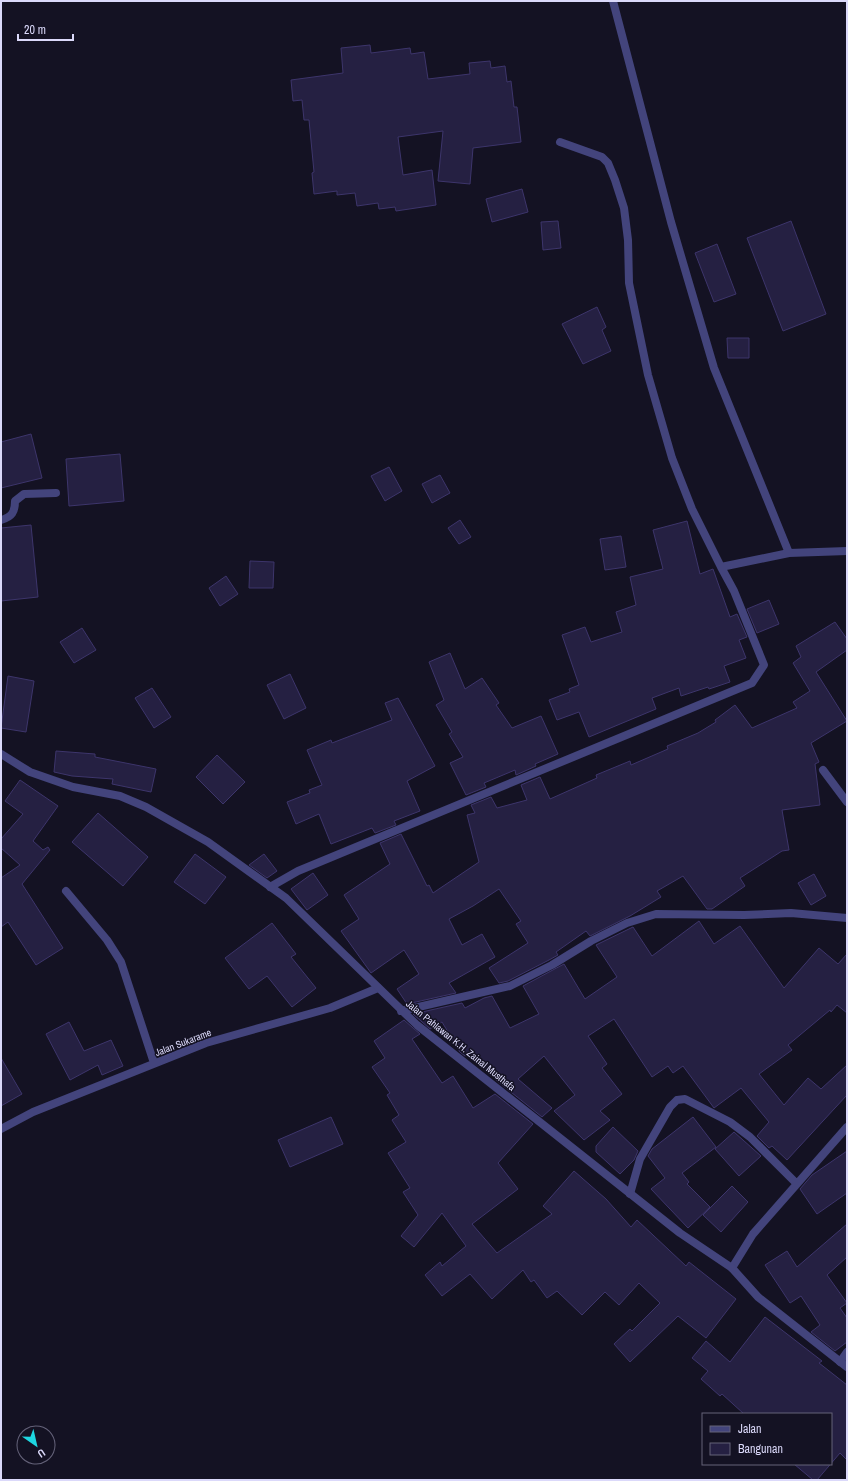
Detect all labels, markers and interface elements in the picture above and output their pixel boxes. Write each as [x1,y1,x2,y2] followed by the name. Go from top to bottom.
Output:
[18,16,73,42] scale bar
[24,22,46,38] text: 20 m
[403,997,518,1094] street label: Jalan Pahlawan K.H. Zainal Musthafa
[153,1026,214,1059] street label: Jalan Sukarame
[702,1413,832,1465] legend
[738,1421,762,1437] text: Jalan
[16,1425,56,1465] north arrow
[738,1441,783,1457] text: Bangunan
[35,1446,48,1461] text: U

